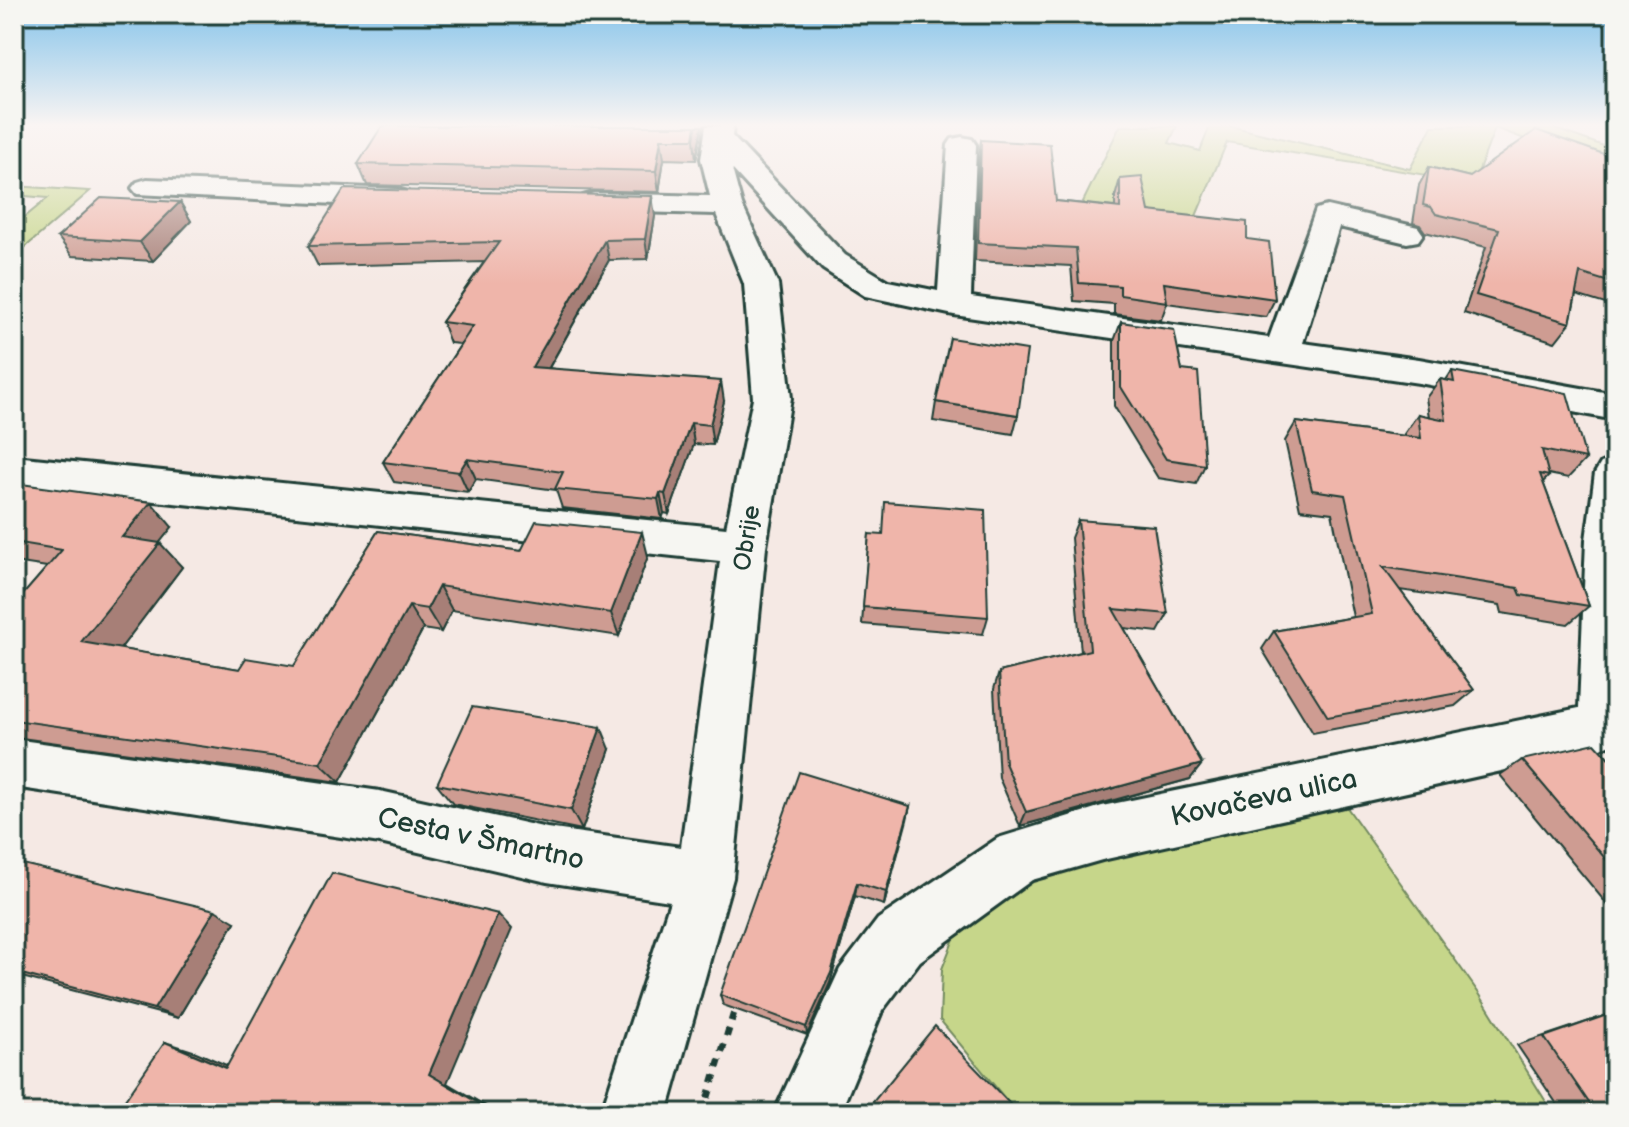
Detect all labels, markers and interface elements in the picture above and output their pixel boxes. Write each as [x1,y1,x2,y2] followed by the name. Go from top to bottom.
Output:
[728,503,766,573] street label: Obrije
[1168,762,1360,834] street label: Kovačeva ulica
[375,801,587,877] street label: Cesta v Šmartno

